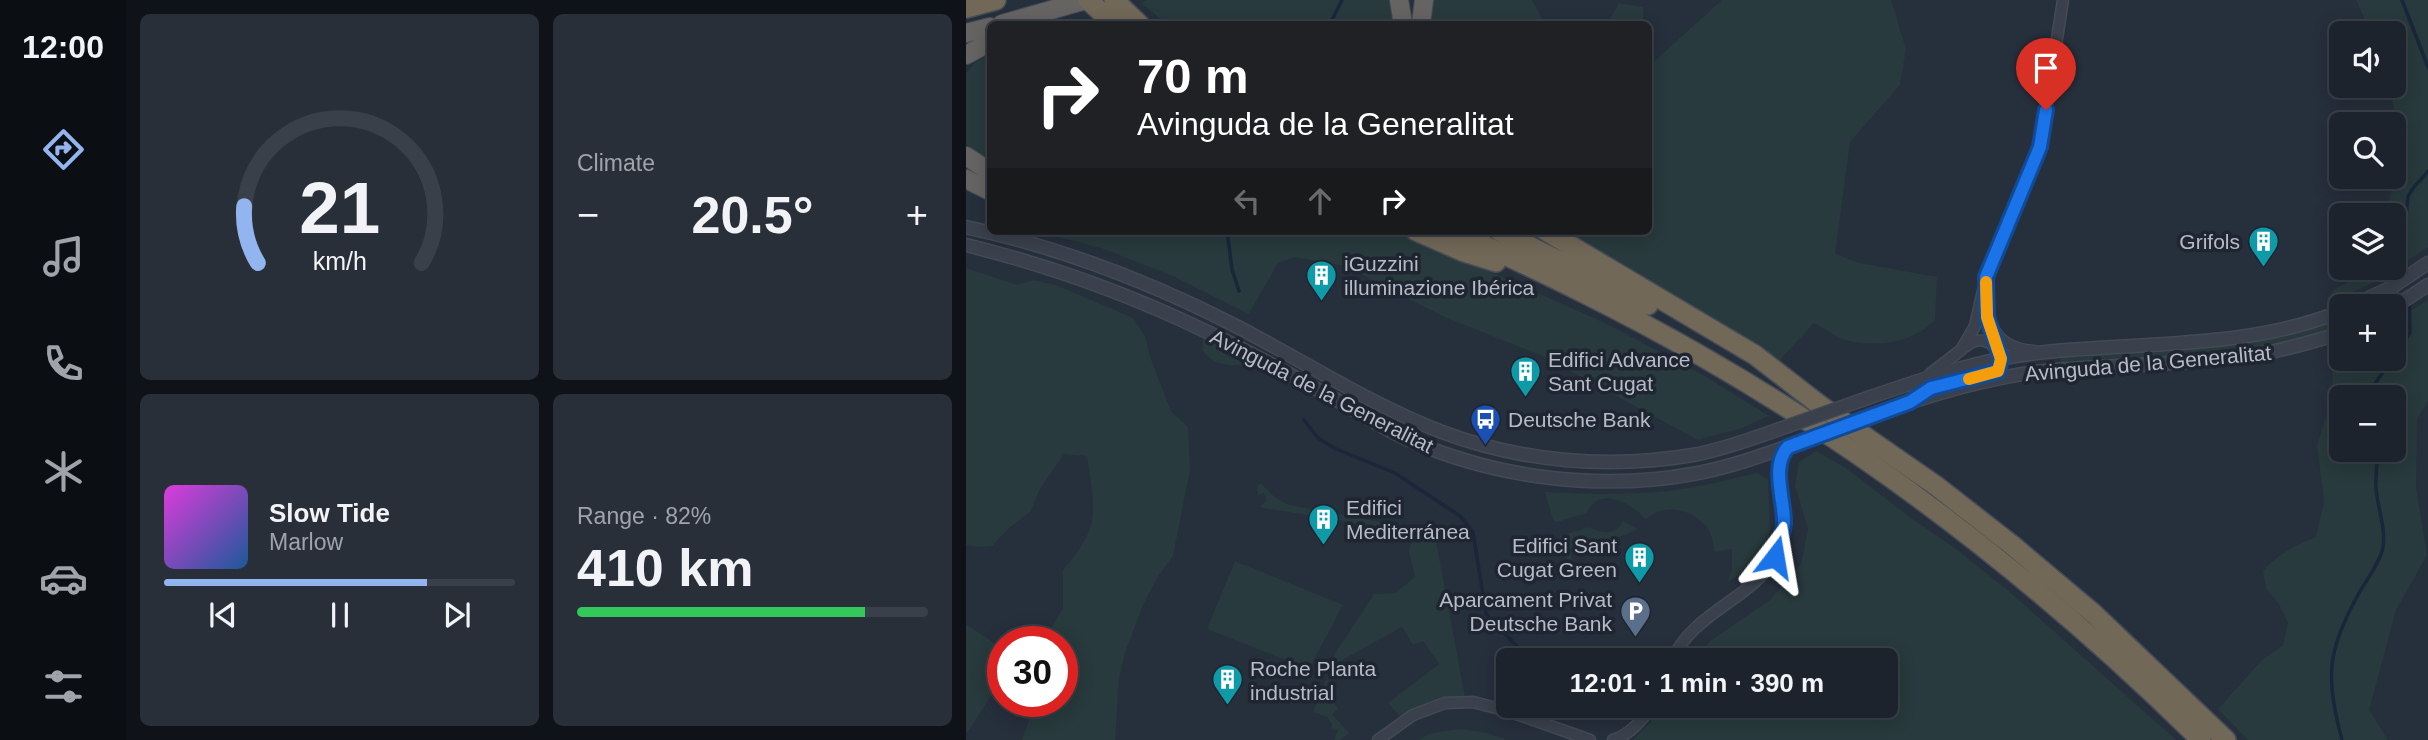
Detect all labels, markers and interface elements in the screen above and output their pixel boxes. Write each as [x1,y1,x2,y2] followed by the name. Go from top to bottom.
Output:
[2329,21,2406,462] map controls
[2329,21,2406,98] button: sound
[22,29,104,65] text: 12:00
[2016,38,2076,110] pin
[1022,49,1113,140] icon: right
[1137,49,1249,103] text: 70 m
[2027,49,2065,87] icon: arrive
[1137,106,1514,142] text: Avinguda de la Generalitat
[2329,112,2406,189] button: search
[39,125,88,174] icon: directions
[577,150,655,176] text: Climate
[299,167,380,248] text: 21
[1228,182,1266,220] icon: left
[1301,182,1339,220] icon: ahead
[1374,182,1412,220] icon: right
[691,186,814,244] text: 20.5°
[577,194,599,236] text: −
[906,194,928,236] text: +
[2329,203,2406,280] button: layers
[2246,224,2280,268] building icon: Grifols
[2179,230,2240,253] place label: Grifols
[39,232,88,281] icon: music
[312,247,367,275] text: km/h
[1344,252,1535,299] place label: iGuzzini illuminazione Ibérica
[1304,258,1338,302] building icon: iGuzzini illuminazione Ibérica
[2329,294,2406,371] button: +
[1207,325,1437,457] street label: Avinguda de la Generalitat
[39,339,88,388] icon: phone
[2024,341,2272,385] street label: Avinguda de la Generalitat
[1548,348,1690,395] place label: Edifici Advance Sant Cugat
[1508,354,1542,398] building icon: Edifici Advance Sant Cugat
[2329,385,2406,462] button: −
[1468,402,1502,446] bus stop icon: Deutsche Bank
[1508,408,1651,431] place label: Deutsche Bank
[39,447,88,496] icon: climate
[1346,496,1470,543] place label: Edifici Mediterránea
[269,498,390,528] text: Slow Tide
[1306,502,1340,546] building icon: Edifici Mediterránea
[577,503,711,529] text: Range · 82%
[1738,520,1812,594] position arrow
[269,529,343,555] text: Marlow
[1497,534,1617,581] place label: Edifici Sant Cugat Green
[577,539,753,597] text: 410 km
[1623,540,1657,584] building icon: Edifici Sant Cugat Green
[39,554,88,603] icon: car
[1439,588,1612,635] place label: Aparcament Privat Deutsche Bank
[1618,594,1652,638] parking icon: Aparcament Privat Deutsche Bank
[204,596,242,634] icon: previous
[321,596,359,634] icon: pause
[438,596,476,634] icon: next
[987,626,1078,717] speed limit sign: 30
[1250,657,1376,704] place label: Roche Planta industrial
[39,662,88,711] icon: filters
[1210,663,1244,707] building icon: Roche Planta industrial
[1570,668,1824,698] text: 12:01 · 1 min · 390 m

